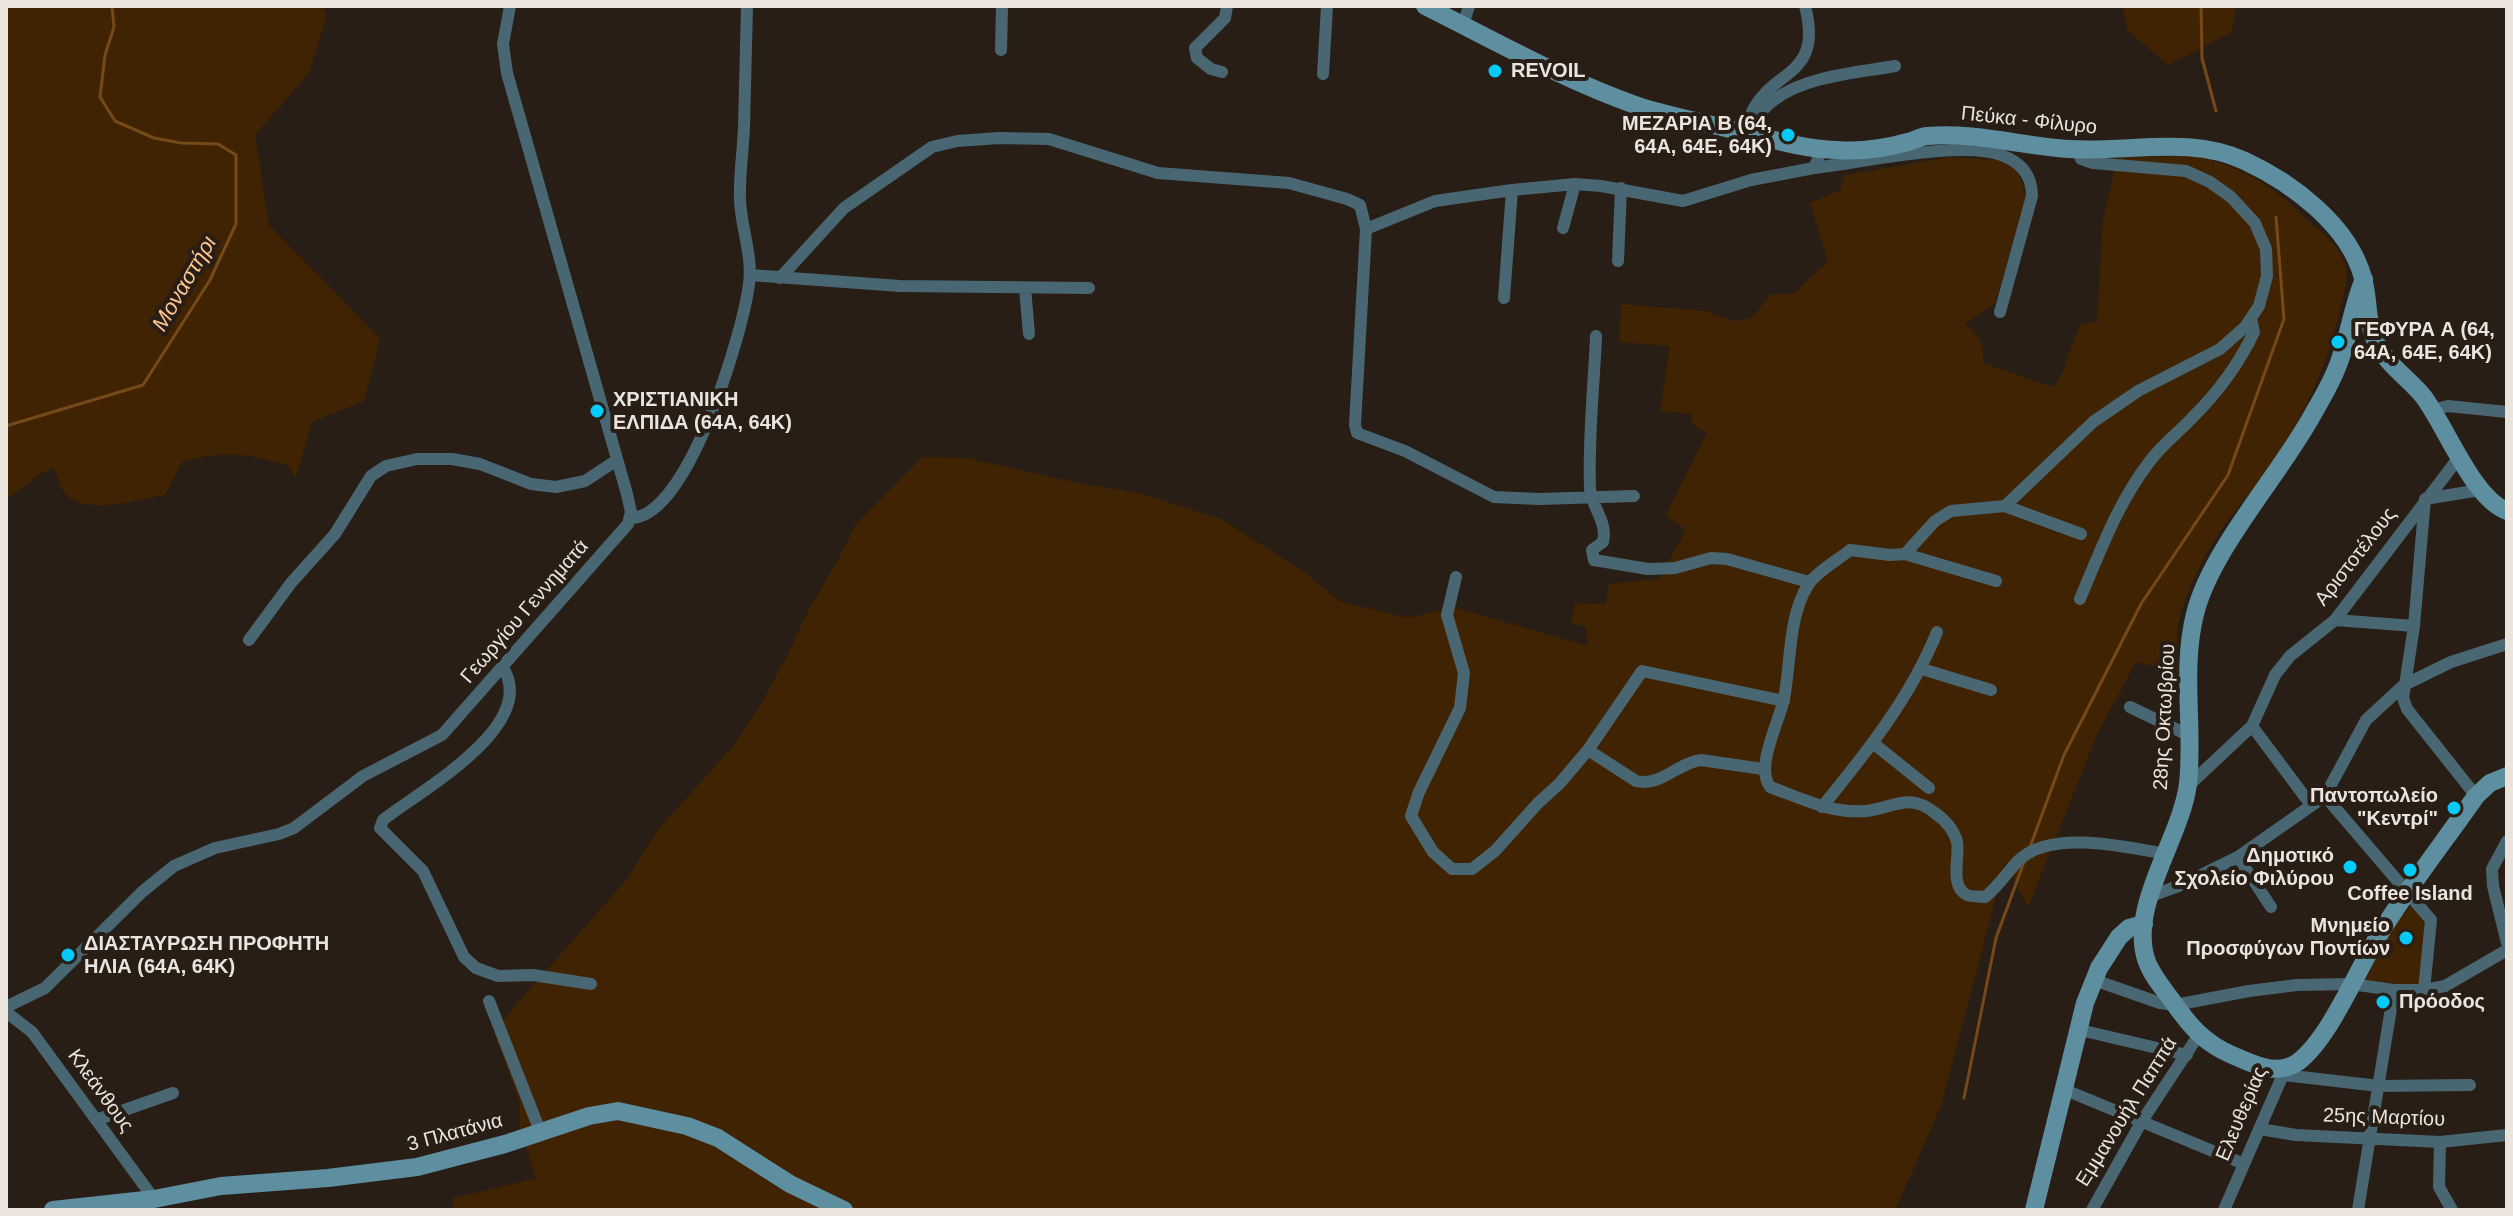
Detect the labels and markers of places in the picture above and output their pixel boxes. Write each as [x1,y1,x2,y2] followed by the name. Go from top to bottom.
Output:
[1511,59,1585,83] place label: REVOIL
[1486,62,1504,80] marker: REVOIL
[1622,112,1772,159] place label: ΜΕΖΑΡΙΑ B (64, 64Α, 64Ε, 64Κ)
[1779,126,1797,144] marker: ΜΕΖΑΡΙΑ B (64, 64Α, 64Ε, 64Κ)
[2354,318,2495,365] place label: ΓΕΦΥΡΑ A (64, 64Α, 64Ε, 64Κ)
[2329,333,2347,351] marker: ΓΕΦΥΡΑ A (64, 64Α, 64Ε, 64Κ)
[613,388,792,435] place label: ΧΡΙΣΤΙΑΝΙΚΗ ΕΛΠΙΔΑ (64Α, 64Κ)
[588,402,606,420] marker: ΧΡΙΣΤΙΑΝΙΚΗ ΕΛΠΙΔΑ (64Α, 64Κ)
[2310,784,2438,831] place label: Παντοπωλείο "Κεντρί"
[2445,799,2463,817] marker: Παντοπωλείο "Κεντρί"
[2174,844,2334,891] place label: Δημοτικό Σχολείο Φιλύρου
[2341,858,2359,876] marker: Δημοτικό Σχολείο Φιλύρου
[2401,861,2419,879] marker: Coffee Island
[2347,882,2473,906] place label: Coffee Island
[2186,914,2390,961] place label: Μνημείο Προσφύγων Ποντίων
[2397,929,2415,947] marker: Μνημείο Προσφύγων Ποντίων
[84,932,329,979] place label: ΔΙΑΣΤΑΥΡΩΣΗ ΠΡΟΦΗΤΗ ΗΛΙΑ (64Α, 64Κ)
[59,946,77,964] marker: ΔΙΑΣΤΑΥΡΩΣΗ ΠΡΟΦΗΤΗ ΗΛΙΑ (64Α, 64Κ)
[2399,990,2485,1014] place label: Πρόοδος
[2374,993,2392,1011] marker: Πρόοδος

